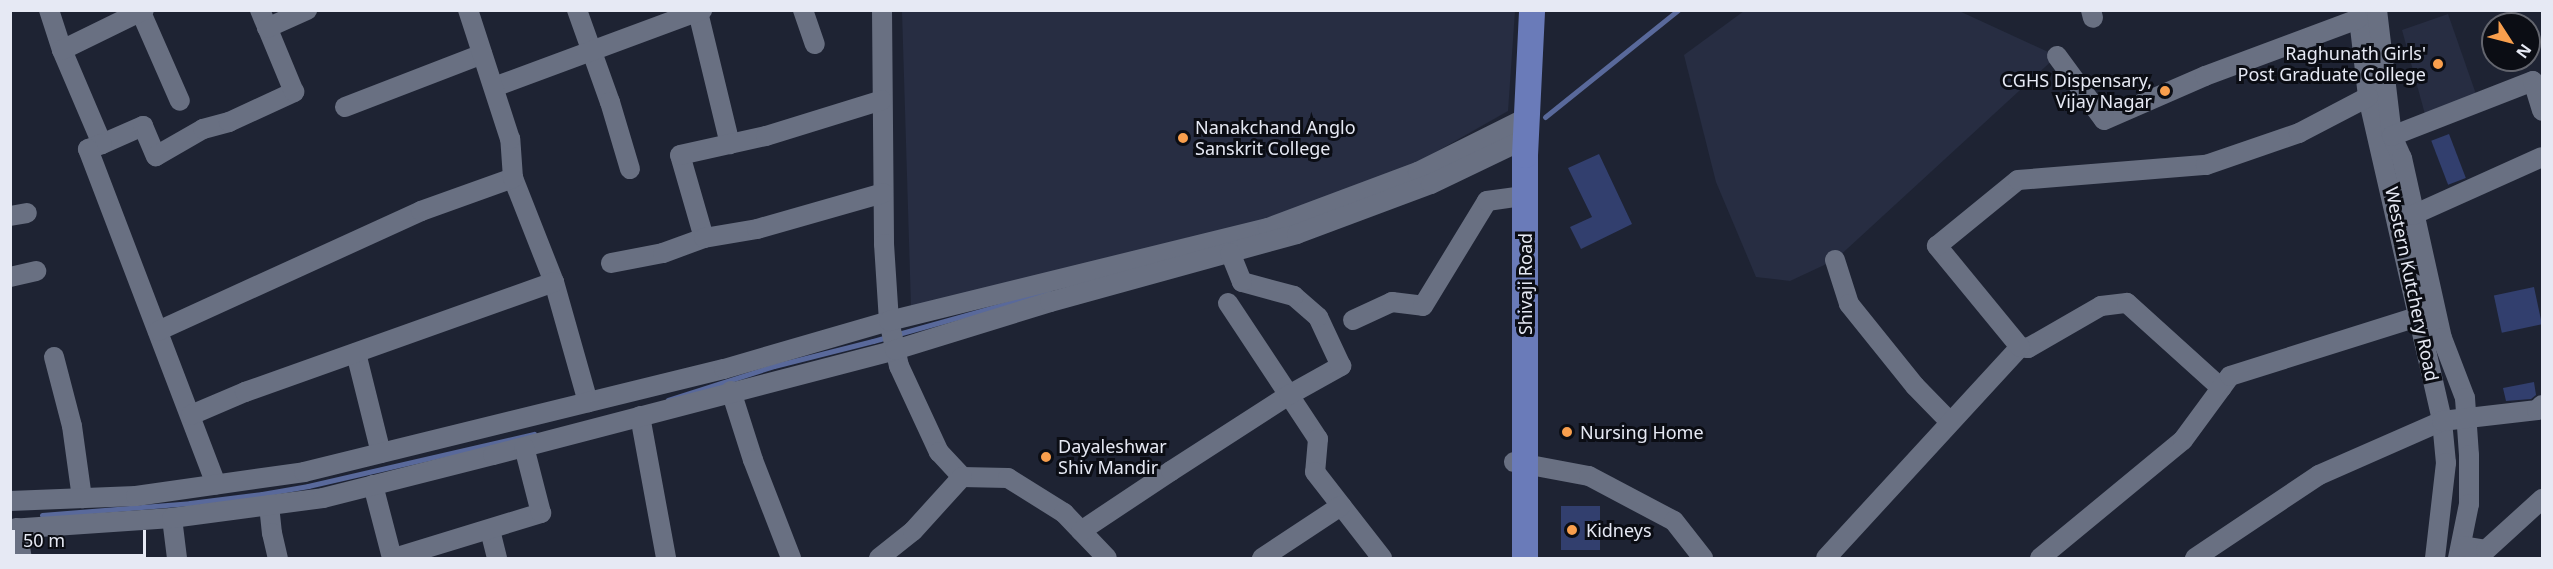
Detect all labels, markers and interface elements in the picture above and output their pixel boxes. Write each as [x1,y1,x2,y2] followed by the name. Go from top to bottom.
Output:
[2481,12,2541,72] north arrow
[2511,40,2537,63] text: N
[2238,43,2426,86] place label: Raghunath Girls' Post Graduate College
[2431,57,2445,71] marker: Raghunath Girls' Post Graduate College
[2002,70,2152,112] place label: CGHS Dispensary, Vijay Nagar
[2156,82,2174,100] marker: CGHS Dispensary, Vijay Nagar
[1195,117,1356,160] place label: Nanakchand Anglo Sanskrit College
[1176,131,1190,145] marker: Nanakchand Anglo Sanskrit College
[2381,185,2443,383] street label: Western Kutchery Road
[1514,233,1536,335] street label: Shivaji Road
[1580,421,1704,443] place label: Nursing Home
[1558,423,1576,441] marker: Nursing Home
[1058,436,1167,478] place label: Dayaleshwar Shiv Mandir
[1039,450,1053,464] marker: Dayaleshwar Shiv Mandir
[15,518,148,556] scale bar
[1586,519,1652,541] place label: Kidneys
[1563,521,1581,539] marker: Kidneys
[23,528,65,552] text: 50 m

